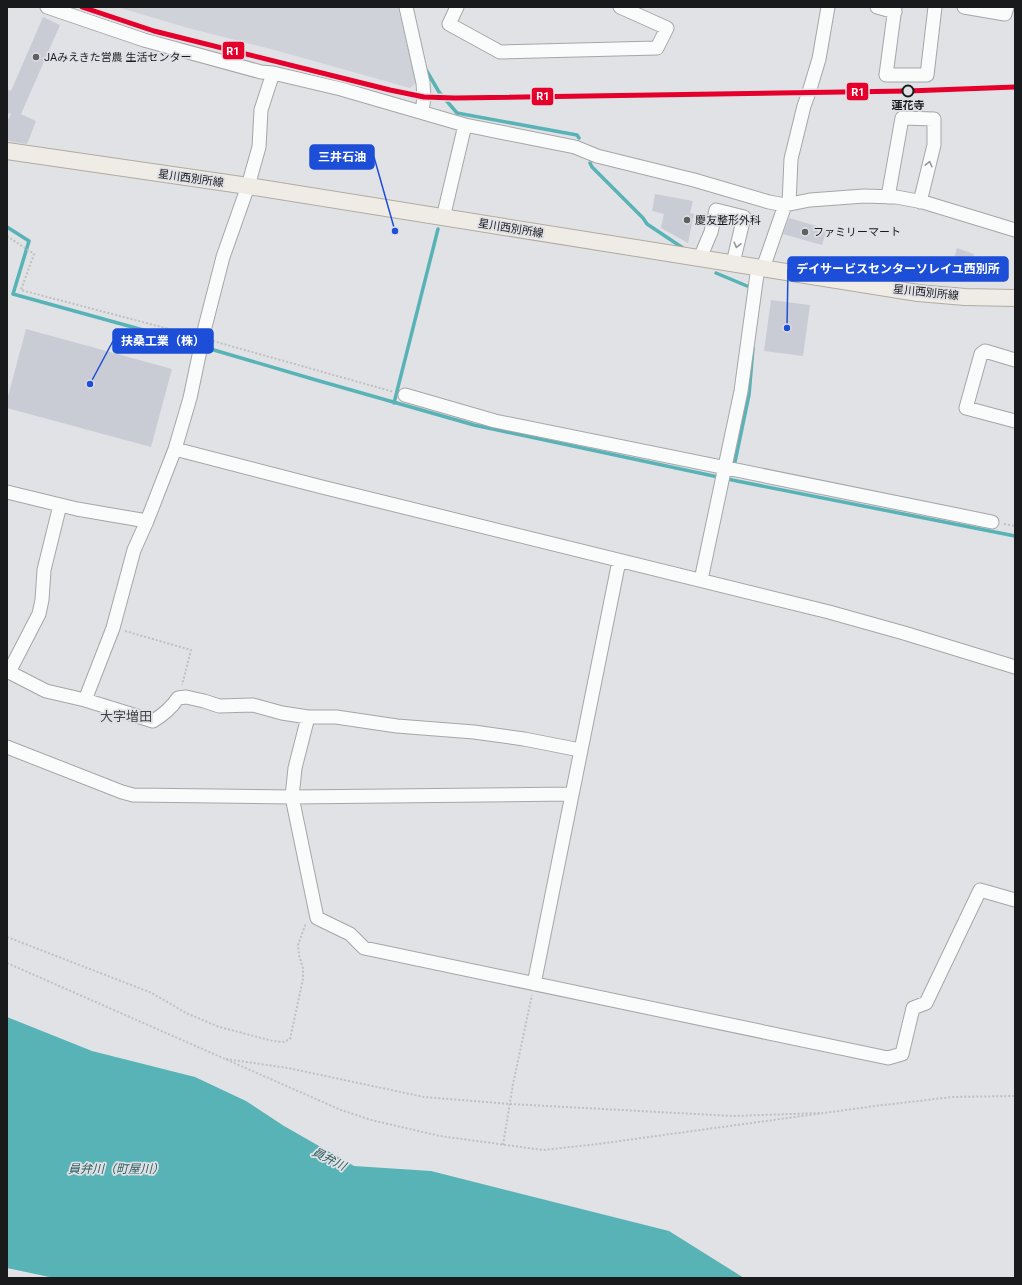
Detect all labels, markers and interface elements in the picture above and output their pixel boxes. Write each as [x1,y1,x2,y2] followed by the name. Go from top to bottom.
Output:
[222,41,245,60] line badge: R1
[226,45,240,58] text: R1
[44,51,192,64] place label: JAみえきた営農 生活センター
[31,52,41,62] marker: JAみえきた営農 生活センター
[846,82,869,101] line badge: R1
[901,84,915,98] marker: 蓮花寺
[851,86,865,99] text: R1
[531,87,554,106] line badge: R1
[536,90,550,103] text: R1
[892,99,925,112] place label: 蓮花寺
[310,145,374,169] callout: 三井石油
[318,150,366,164] text: 三井石油
[925,161,933,167] one-way arrow
[157,167,225,190] street label: 星川西別所線
[695,214,761,227] place label: 慶友整形外科
[682,215,692,225] marker: 慶友整形外科
[477,217,545,240] street label: 星川西別所線
[813,226,901,239] place label: ファミリーマート
[800,227,810,237] marker: ファミリーマート
[733,241,742,248] one-way arrow
[788,257,1008,281] callout: デイサービスセンターソレイユ西別所
[796,262,1000,276] text: デイサービスセンターソレイユ西別所
[892,283,959,302] street label: 星川西別所線
[113,329,213,353] callout: 扶桑工業（株）
[121,334,205,348] text: 扶桑工業（株）
[100,709,152,724] district label: 大字増田
[310,1145,350,1174] water label: 員弁川
[68,1162,164,1176] water label: 員弁川（町屋川）

